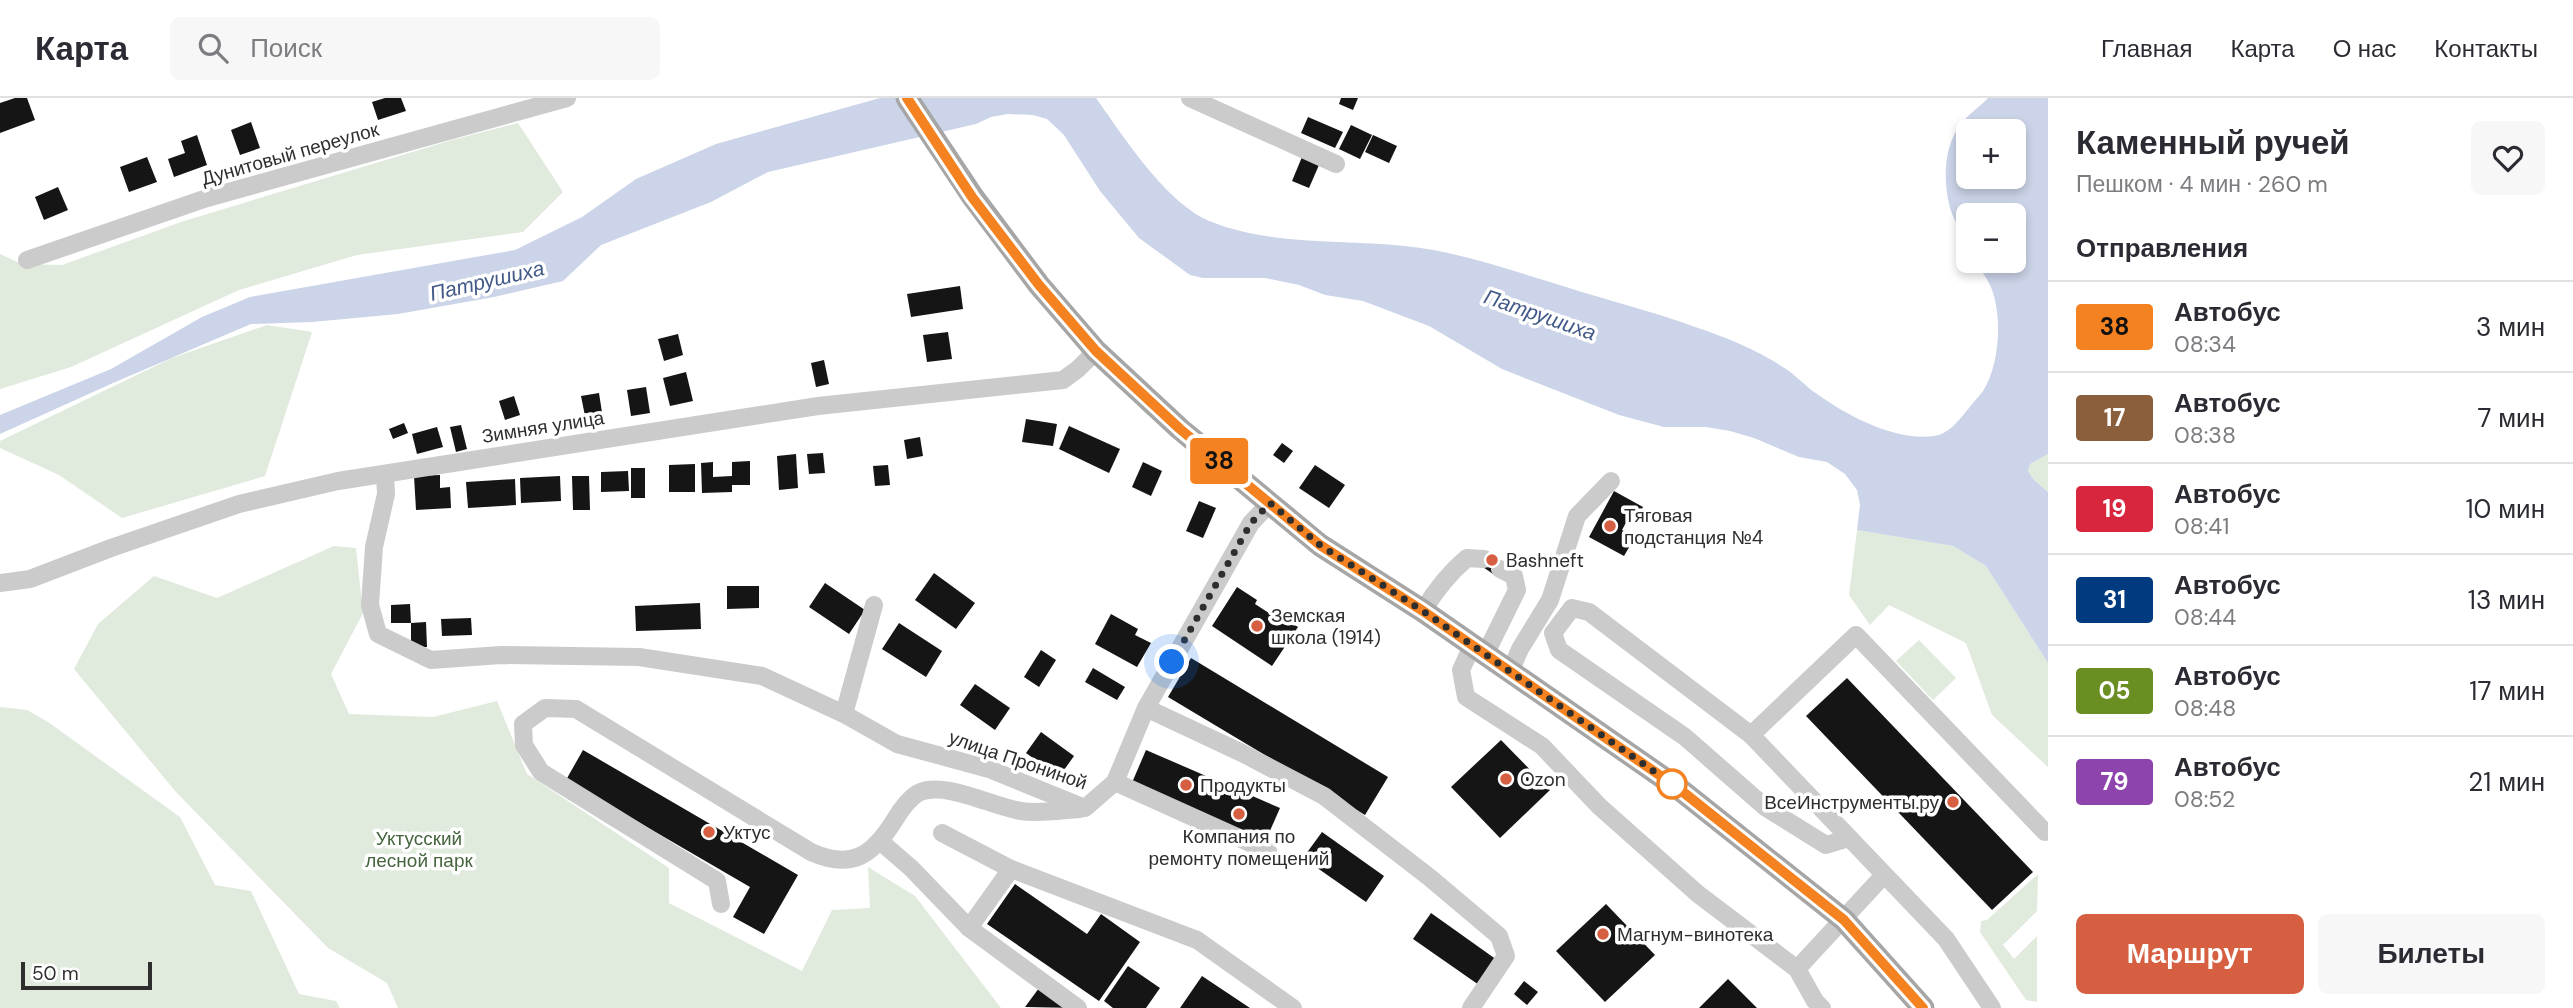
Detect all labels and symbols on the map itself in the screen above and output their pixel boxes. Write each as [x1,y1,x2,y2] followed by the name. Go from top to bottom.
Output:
[198,117,382,191] street label: Дунитовый переулок
[427,254,547,308] water label: Патрушиха
[1480,283,1600,347] water label: Патрушиха
[480,405,606,449] street label: Зимняя улица
[1188,438,1250,484] line badge: 38
[1624,503,1763,550] place label: Тяговая подстанция №4
[1602,518,1618,534] marker: Тяговая подстанция №4
[1506,548,1584,573] place label: Bashneft
[1484,552,1500,568] marker: Bashneft
[1271,603,1381,650] place label: Земская школа (1914)
[1249,618,1265,634] marker: Земская школа (1914)
[1154,644,1189,679] your location
[945,725,1091,795] street label: улица Прониной
[1520,767,1566,792] place label: Ozon
[1657,769,1687,799] unlabelled marker
[1498,771,1514,787] marker: Ozon
[1200,773,1286,798] place label: Продукты
[1178,777,1194,793] marker: Продукты
[1764,790,1939,815] place label: ВсеИнструменты.ру
[1945,794,1961,810] marker: ВсеИнструменты.ру
[1231,806,1247,822] marker: Компания по ремонту помещений
[723,820,770,845] place label: Уктус
[701,824,717,840] marker: Уктус
[1149,824,1329,871] place label: Компания по ремонту помещений
[365,826,473,873] park label: Уктусский лесной парк
[1617,922,1774,947] place label: Магнум-винотека
[1595,926,1611,942] marker: Магнум-винотека
[21,959,152,991] scale bar

